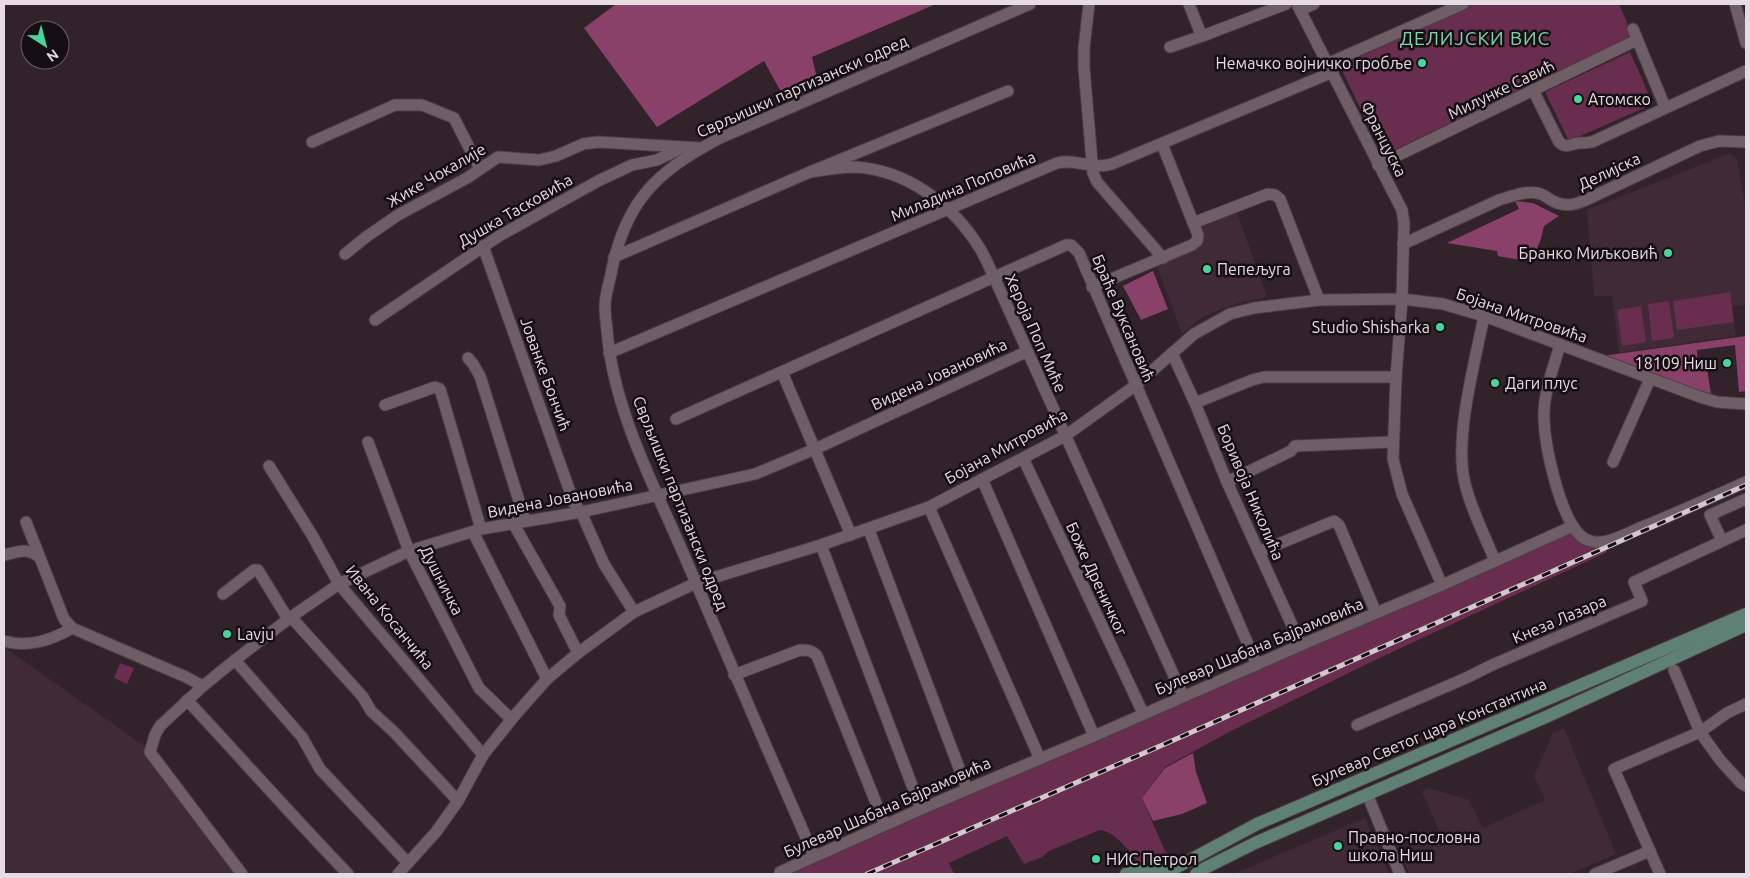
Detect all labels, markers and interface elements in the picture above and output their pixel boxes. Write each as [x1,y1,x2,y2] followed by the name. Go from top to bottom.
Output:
[20,20,70,70] north arrow
[1400,27,1550,49] district label: ДЕЛИЈСКИ ВИС
[694,31,910,141] street label: Сврљишки партизански одред
[44,46,62,65] text: N
[1216,54,1412,72] place label: Немачко војничко гробље
[1445,56,1557,122] street label: Милунке Савић
[1416,57,1428,69] marker: Немачко војничко гробље
[1588,90,1651,108] place label: Атомско
[1572,93,1584,105] marker: Атомско
[1357,98,1411,180] street label: Француска
[383,139,489,211] street label: Жике Чокалије
[888,147,1038,225] street label: Миладина Поповића
[1575,149,1643,193] street label: Делијска
[455,170,575,250] street label: Душка Тасковића
[1519,244,1658,262] place label: Бранко Миљковић
[1662,247,1674,259] marker: Бранко Миљковић
[1089,252,1159,384] street label: Браће Вуксановић
[1217,260,1291,278] place label: Пепељуга
[1201,263,1213,275] marker: Пепељуга
[1002,271,1070,395] street label: Хероја Поп Миће
[1454,284,1590,346] street label: Бојана Митровића
[517,315,575,433] street label: Јованке Бончић
[1312,318,1430,336] place label: Studio Shisharka
[1434,321,1446,333] marker: Studio Shisharka
[868,335,1010,413] street label: Видена Јовановића
[1635,354,1717,372] place label: 18109 Ниш
[1721,357,1733,369] marker: 18109 Ниш
[1505,374,1578,392] place label: Даги плус
[1489,377,1501,389] marker: Даги плус
[630,393,732,613] street label: Сврљишки партизански одред
[942,405,1070,487] street label: Бојана Митровића
[1214,421,1288,563] street label: Боривоја Николића
[486,475,634,521] street label: Видена Јовановића
[1063,519,1131,639] street label: Боже Дреничког
[417,542,467,618] street label: Душничка
[342,561,438,673] street label: Ивана Косанчића
[1509,591,1609,647] street label: Кнеза Лазара
[1152,594,1366,698] street label: Булевар Шабана Бајрамовића
[237,625,274,643] place label: Lavju
[221,628,233,640] marker: Lavju
[1309,674,1549,790] street label: Булевар Светог цара Константина
[781,753,993,861] street label: Булевар Шабана Бајрамовића
[1348,828,1480,864] place label: Правно-пословна школа Ниш
[1332,840,1344,852] marker: Правно-пословна школа Ниш
[1106,850,1197,868] place label: НИС Петрол
[1090,853,1102,865] marker: НИС Петрол

